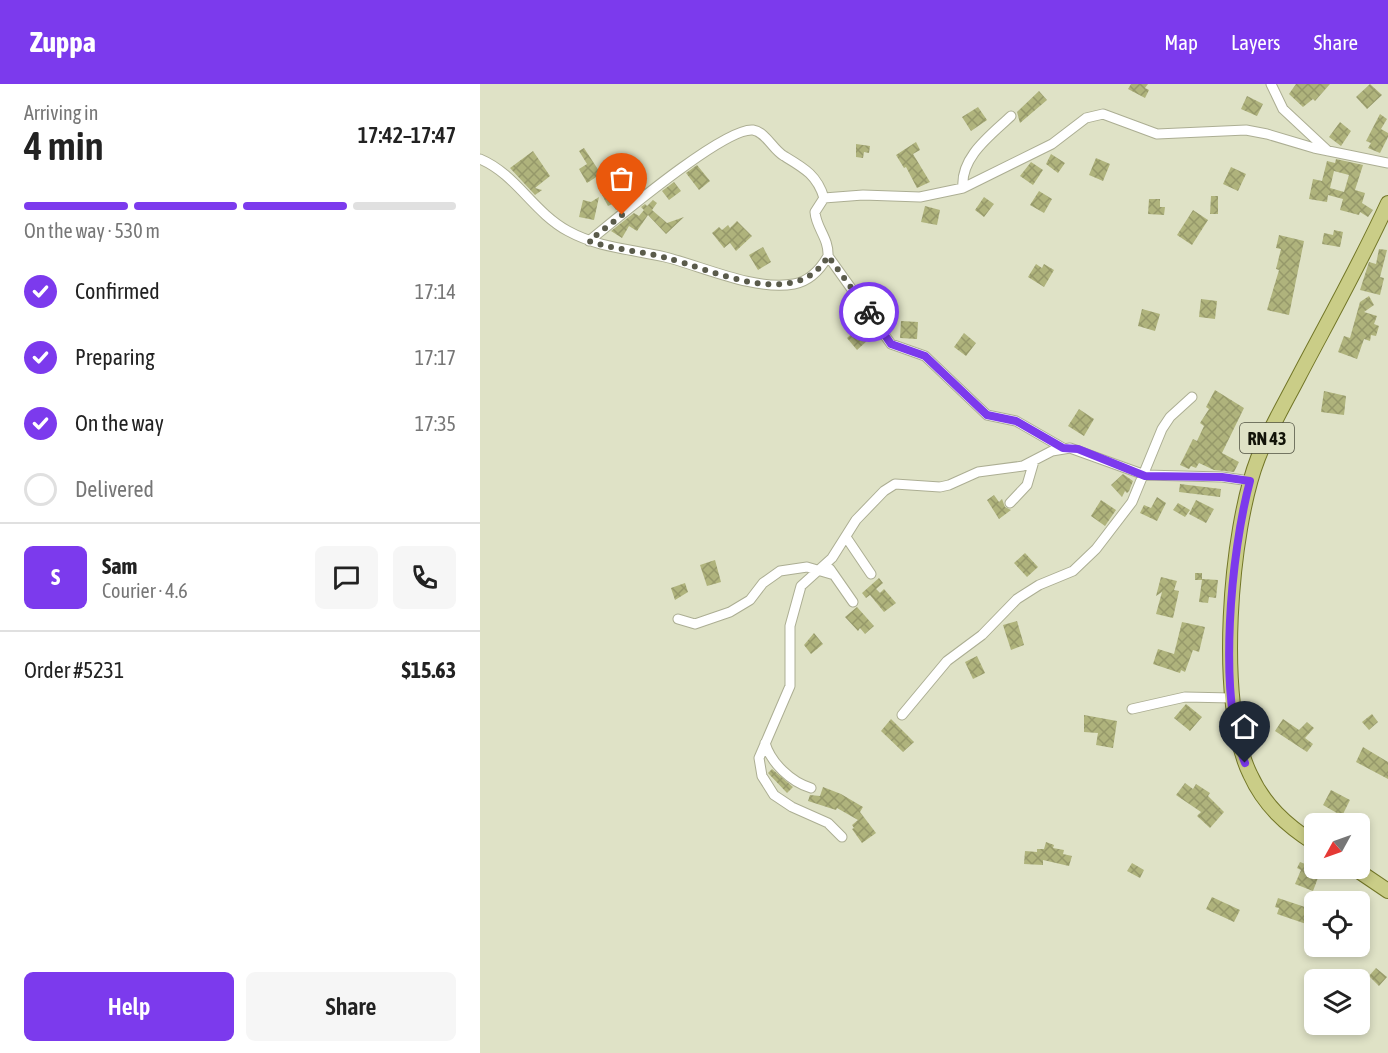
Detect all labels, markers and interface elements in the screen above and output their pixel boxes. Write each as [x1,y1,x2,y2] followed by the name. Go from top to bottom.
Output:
[30,26,96,58] text: Zuppa
[1164,30,1198,54] text: Map
[1231,30,1281,54] text: Layers
[1314,30,1358,54] text: Share
[24,101,98,124] text: Arriving in
[358,122,456,148] text: 17:42–17:47
[24,124,104,168] text: 4 min
[596,153,647,215] pin
[605,162,638,195] icon: bag
[24,219,160,242] text: On the way · 530 m
[24,275,57,308] icon: check
[75,278,160,304] text: Confirmed
[415,280,456,303] text: 17:14
[839,282,899,342] courier
[853,296,886,329] icon: bike
[24,341,57,374] icon: check
[75,344,155,370] text: Preparing
[415,346,456,369] text: 17:17
[24,407,57,440] icon: check
[75,410,164,436] text: On the way
[415,412,456,435] text: 17:35
[1240,423,1294,453] road number: RN 43
[75,476,154,502] text: Delivered
[315,546,378,609] button: chat
[393,546,456,609] button: phone
[102,553,137,579] text: Sam
[51,564,60,590] text: S
[102,579,188,602] text: Courier · 4.6
[24,657,124,683] text: Order #5231
[401,657,456,683] text: $15.63
[1219,701,1270,763] pin
[1228,710,1261,743] icon: home
[1304,813,1370,879] north arrow
[1304,813,1370,1035] map controls
[1304,891,1370,957] button: locate
[1304,969,1370,1035] button: layers
[24,972,234,1041] button: Help
[246,972,456,1041] button: Share

